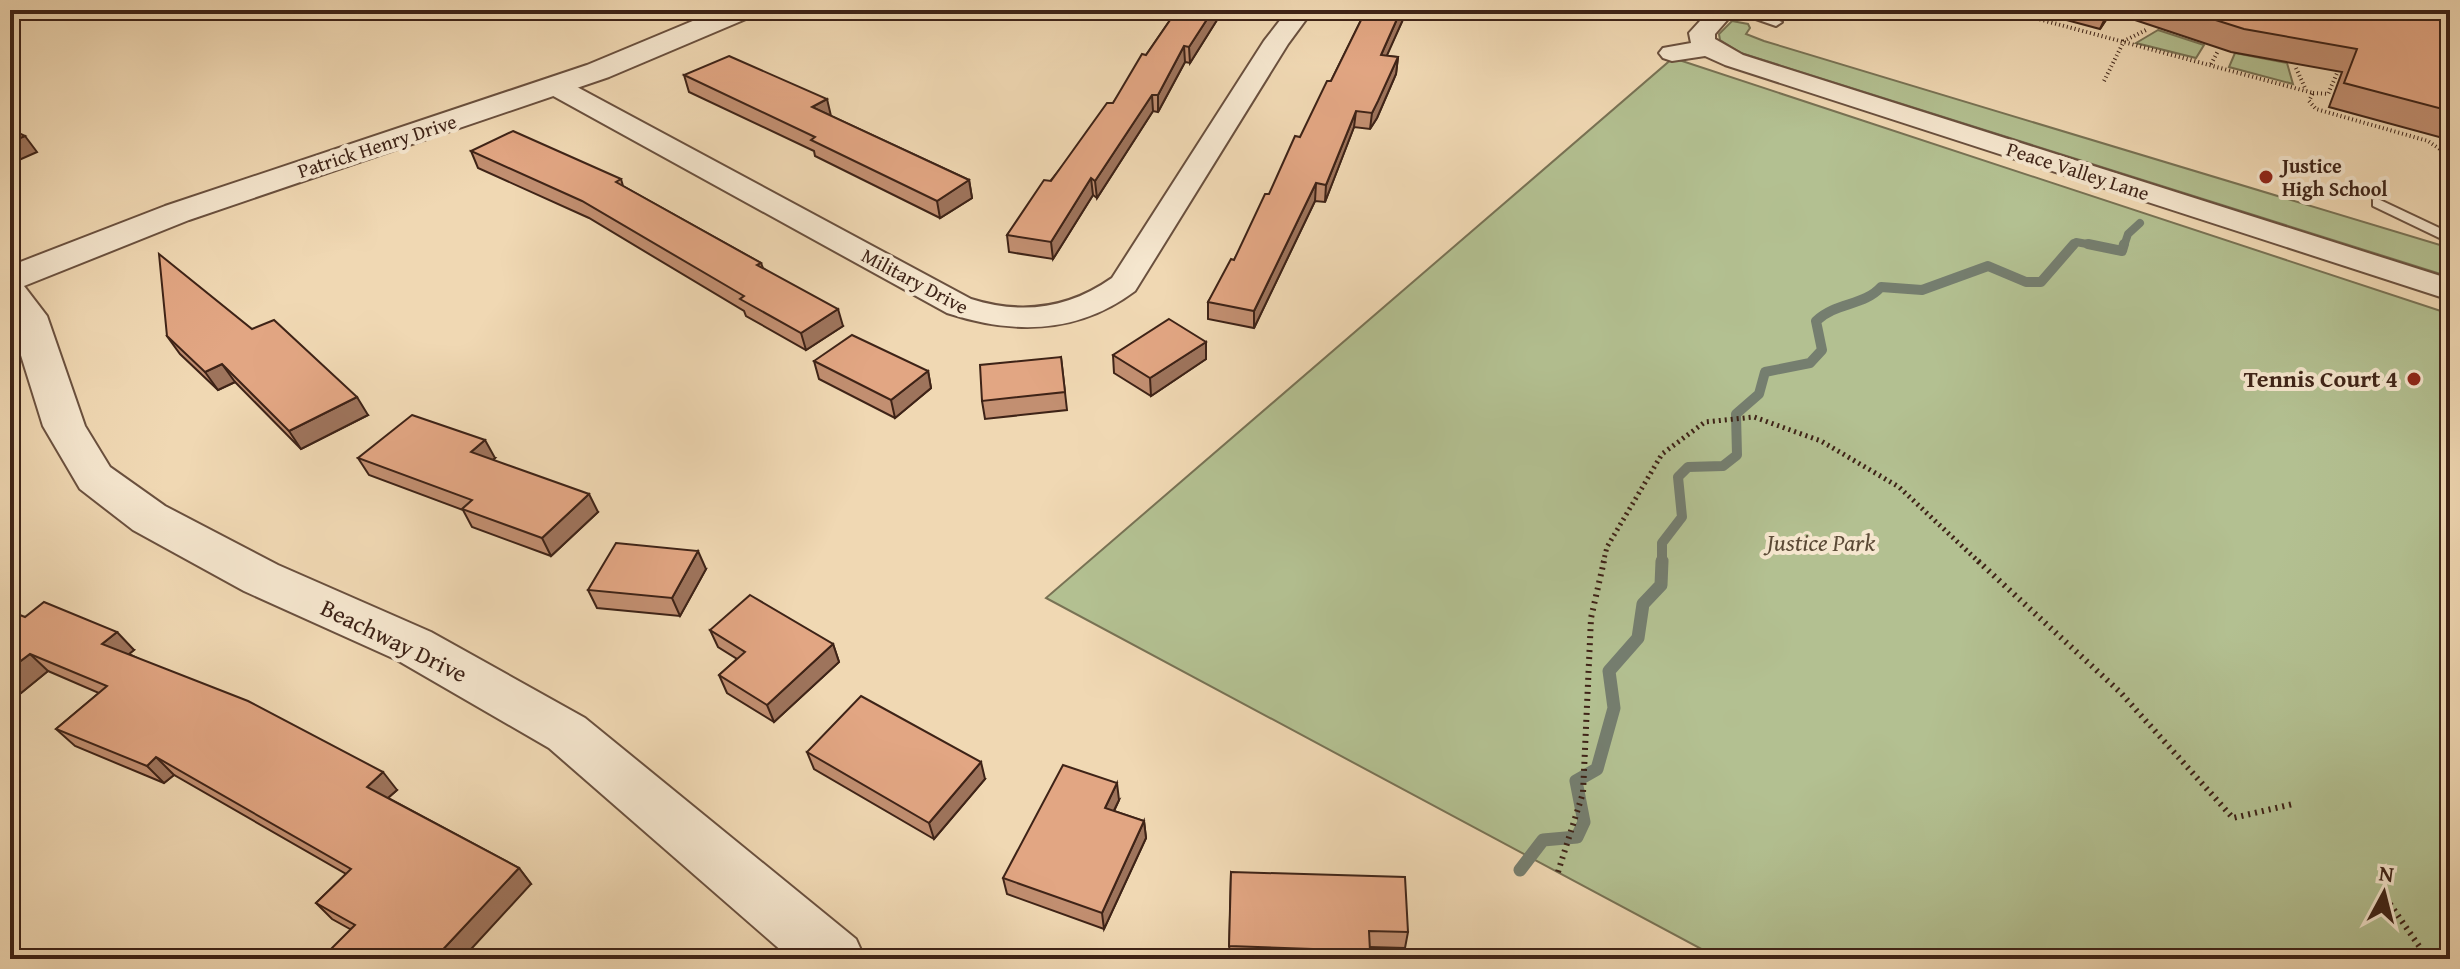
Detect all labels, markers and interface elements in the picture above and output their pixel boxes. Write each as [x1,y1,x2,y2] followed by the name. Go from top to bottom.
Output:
[294,106,460,185] street label: Patrick Henry Drive
[2003,134,2153,207] street label: Peace Valley Lane
[2279,151,2388,203] place label: Justice High School
[2257,168,2275,186] marker: Justice High School
[857,240,974,321] street label: Military Drive
[2244,361,2398,396] place label: Tennis Court 4
[2405,370,2423,388] marker: Tennis Court 4
[1763,525,1875,560] park label: Justice Park
[315,590,473,691] street label: Beachway Drive
[2344,853,2424,933] north arrow
[2377,856,2396,890] text: N

